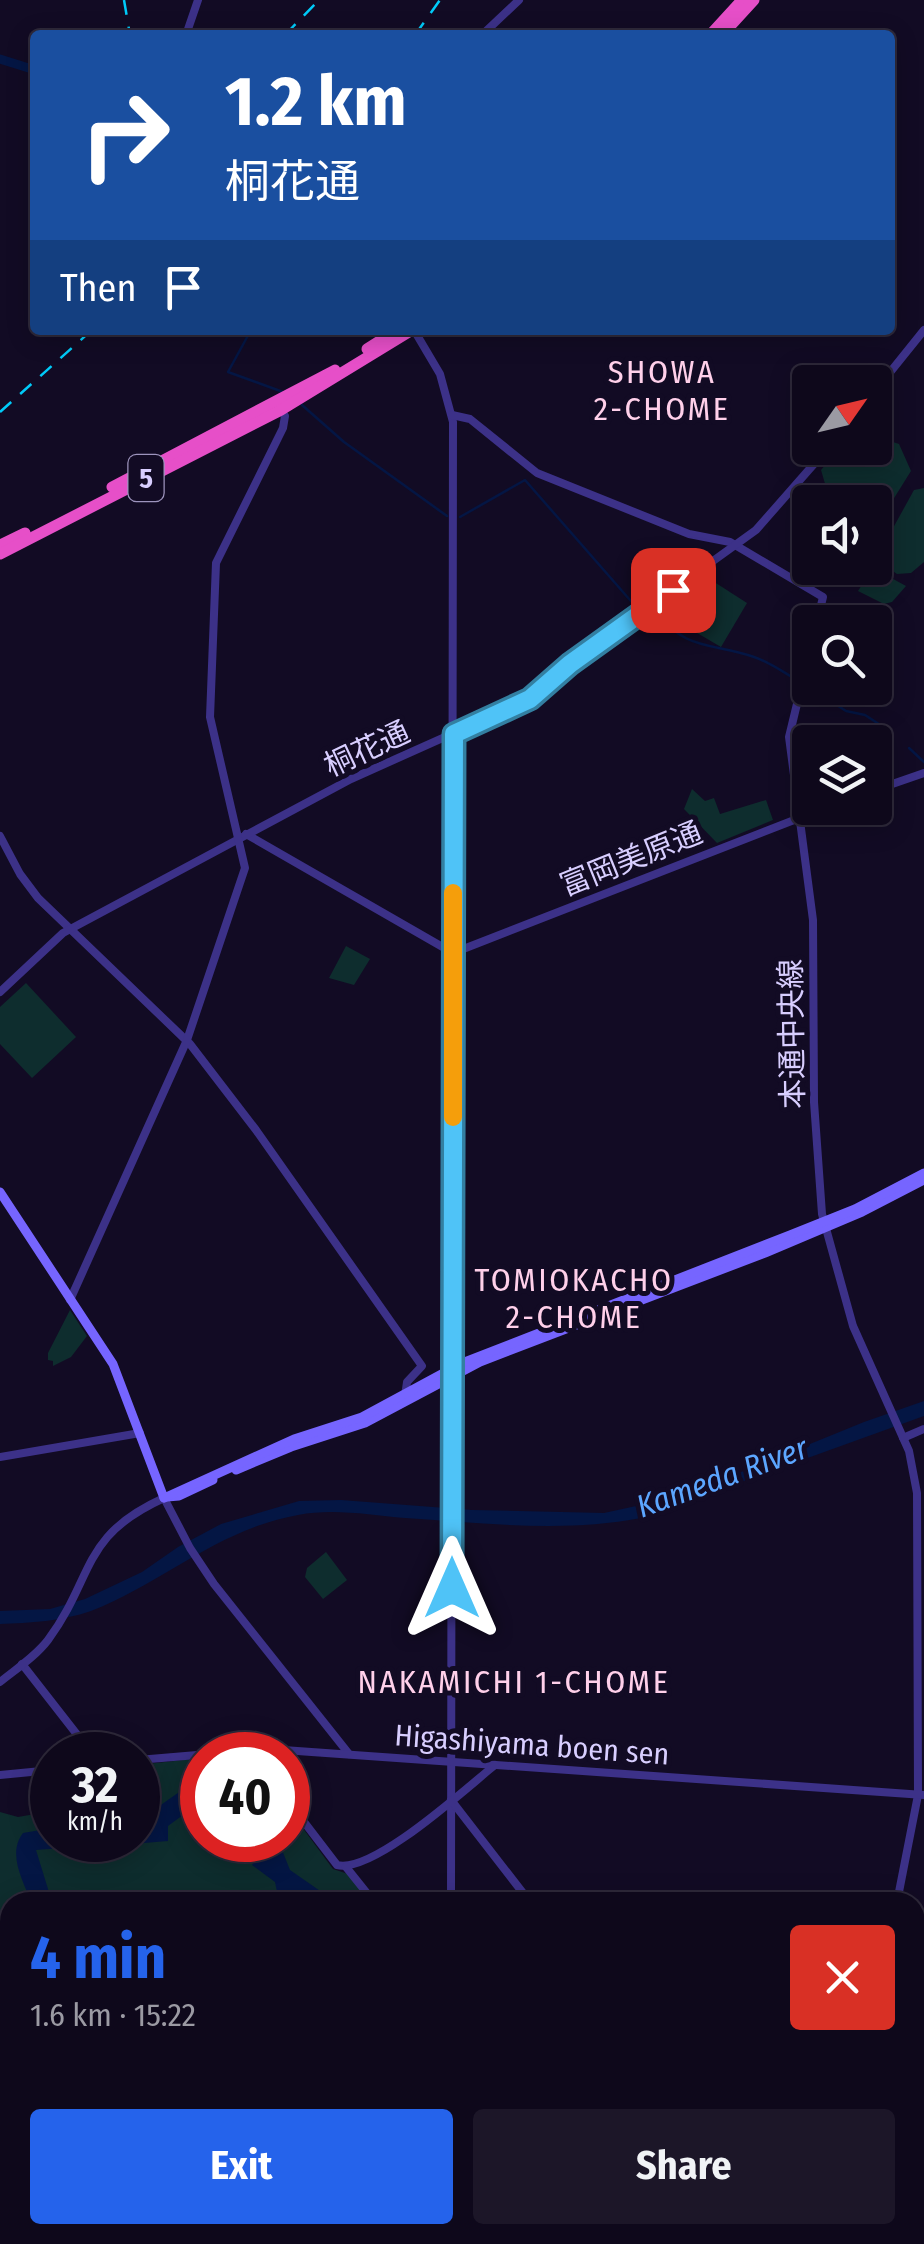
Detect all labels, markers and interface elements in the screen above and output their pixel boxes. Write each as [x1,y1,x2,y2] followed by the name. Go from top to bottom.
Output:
[225,60,407,144] text: 1.2 km
[60,70,190,200] icon: right
[225,155,360,209] text: 桐花通
[156,260,211,315] icon: arrive
[60,265,136,311] text: Then
[594,353,730,428] district label: SHOWA 2-CHOME
[792,365,892,465] north arrow
[792,365,892,825] map controls
[128,455,164,501] road number: 5
[792,485,892,585] button: sound
[631,548,716,633] pin
[646,563,701,618] icon: arrive
[792,605,892,705] button: search
[319,714,415,784] street label: 桐花通
[792,725,892,825] button: layers
[555,814,707,904] street label: 富岡美原通
[773,959,811,1109] street label: 本通中央線
[475,1261,673,1336] district label: TOMIOKACHO 2-CHOME
[631,1428,814,1526] water label: Kameda River
[400,1536,504,1640] position arrow
[358,1663,670,1701] district label: NAKAMICHI 1-CHOME
[393,1717,671,1773] street label: Higashiyama boen sen
[180,1732,310,1862] speed limit sign: 40
[72,1755,118,1815] text: 32
[67,1807,123,1837] text: km/h
[30,1922,166,1994] text: 4 min
[790,1925,895,2030] button: close
[30,1996,196,2034] text: 1.6 km · 15:22
[30,2109,453,2224] button: Exit
[473,2109,895,2224] button: Share

